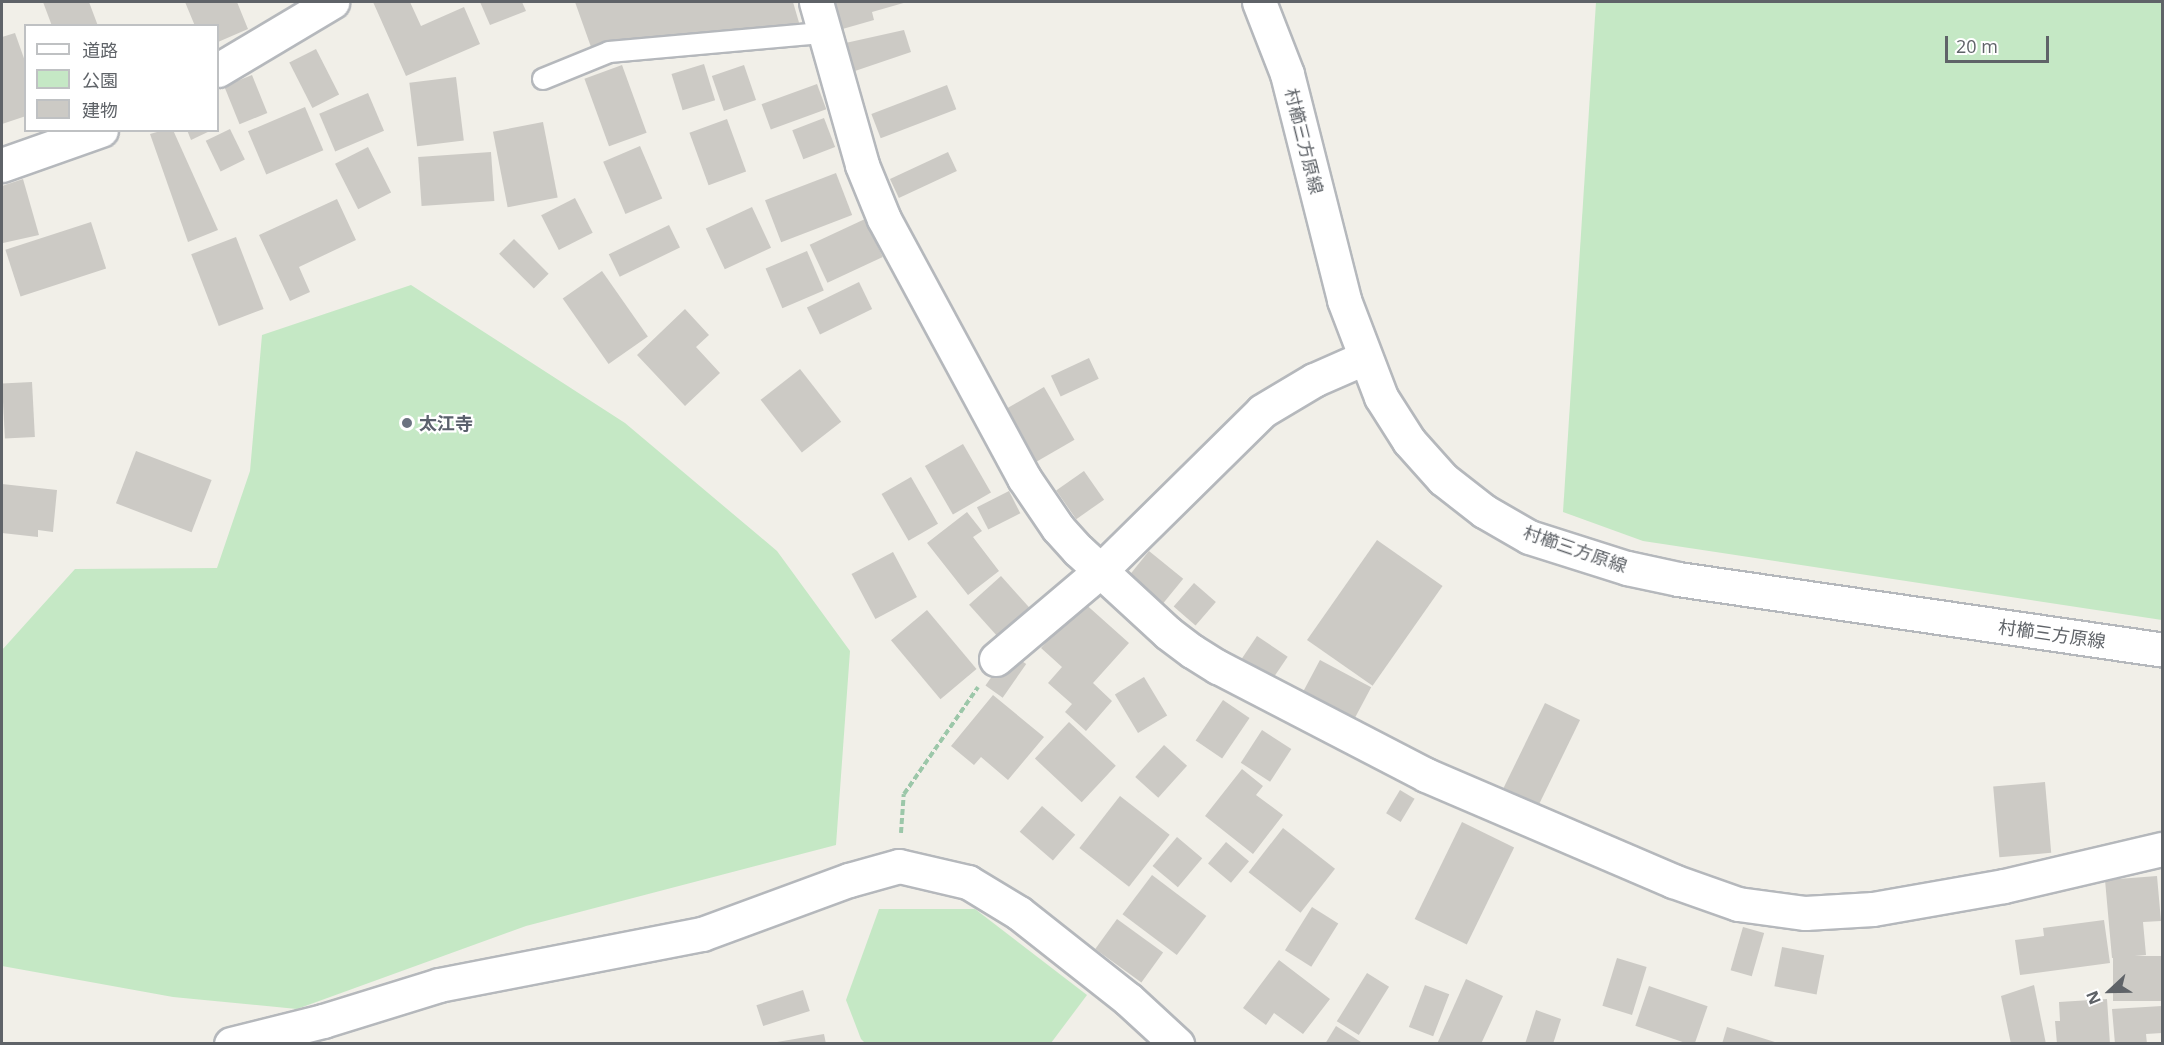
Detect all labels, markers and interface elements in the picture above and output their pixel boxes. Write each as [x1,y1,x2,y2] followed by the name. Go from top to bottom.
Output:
[24,24,219,132] legend
[1948,24,2052,62] scale bar
[1956,34,1998,58] text: 20 m
[82,38,118,62] text: 道路
[82,68,118,92] text: 公園
[1280,86,1328,196] street label: 村櫛三方原線
[82,98,118,122] text: 建物
[419,412,473,434] place label: 太江寺
[400,416,414,430] marker: 太江寺
[1520,521,1630,577] street label: 村櫛三方原線
[1997,616,2107,652] street label: 村櫛三方原線
[2080,961,2140,1021] north arrow
[2081,988,2106,1008] text: N

